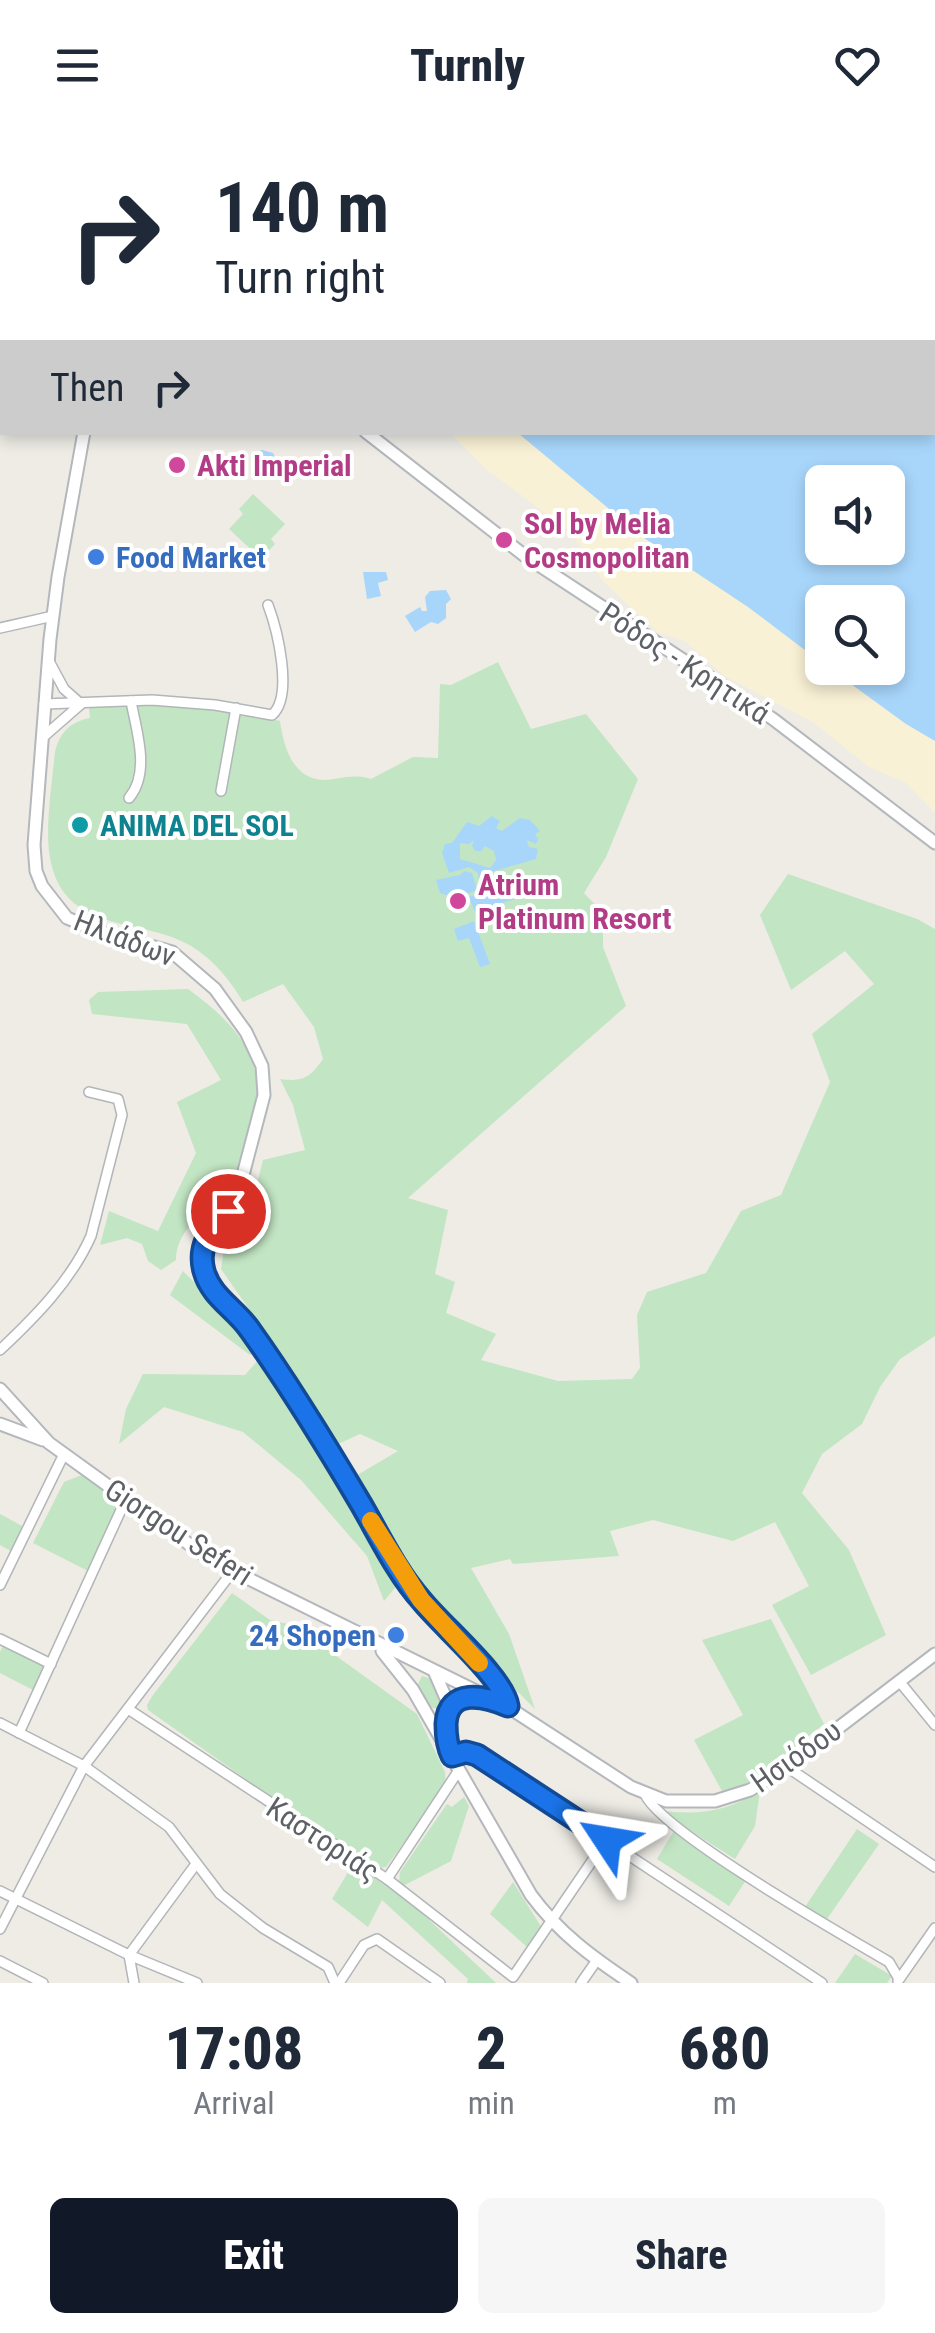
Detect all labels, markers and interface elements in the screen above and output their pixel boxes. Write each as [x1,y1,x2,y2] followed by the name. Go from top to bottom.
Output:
[50,38,105,93] icon: menu
[830,38,885,93] icon: heart
[410,39,525,92] text: Turnly
[215,167,389,249] text: 140 m
[50,170,180,300] icon: right
[215,251,385,304] text: Turn right
[144,360,199,415] icon: right
[50,366,124,410] text: Then
[197,448,352,483] place label: Akti Imperial
[166,454,188,476] marker: Akti Imperial
[805,465,905,685] map controls
[805,465,905,565] button: sound
[524,506,690,575] place label: Sol by Melia Cosmopolitan
[493,529,515,551] marker: Sol by Melia Cosmopolitan
[116,540,266,575] place label: Food Market
[85,546,107,568] marker: Food Market
[805,585,905,685] button: search
[593,595,777,731] street label: Ρόδος - Κρητικά
[100,808,294,843] place label: ANIMA DEL SOL
[69,814,91,836] marker: ANIMA DEL SOL
[478,867,672,936] place label: Atrium Platinum Resort
[447,890,469,912] marker: Atrium Platinum Resort
[69,903,181,973] street label: Ηλιάδων
[186,1169,271,1254] pin
[201,1184,256,1239] icon: arrive
[99,1471,259,1593] street label: Giorgou Seferi
[249,1618,376,1653] place label: 24 Shopen
[385,1624,407,1646] marker: 24 Shopen
[744,1712,848,1800] street label: Ησιόδου
[555,1788,659,1892] position arrow
[260,1790,386,1888] street label: Καστοριάς
[164,2013,303,2084] text: 17:08
[476,2013,506,2084] text: 2
[679,2013,771,2084] text: 680
[193,2084,275,2122] text: Arrival
[468,2084,515,2122] text: min
[713,2084,737,2122] text: m
[50,2198,458,2313] button: Exit
[478,2198,885,2313] button: Share

